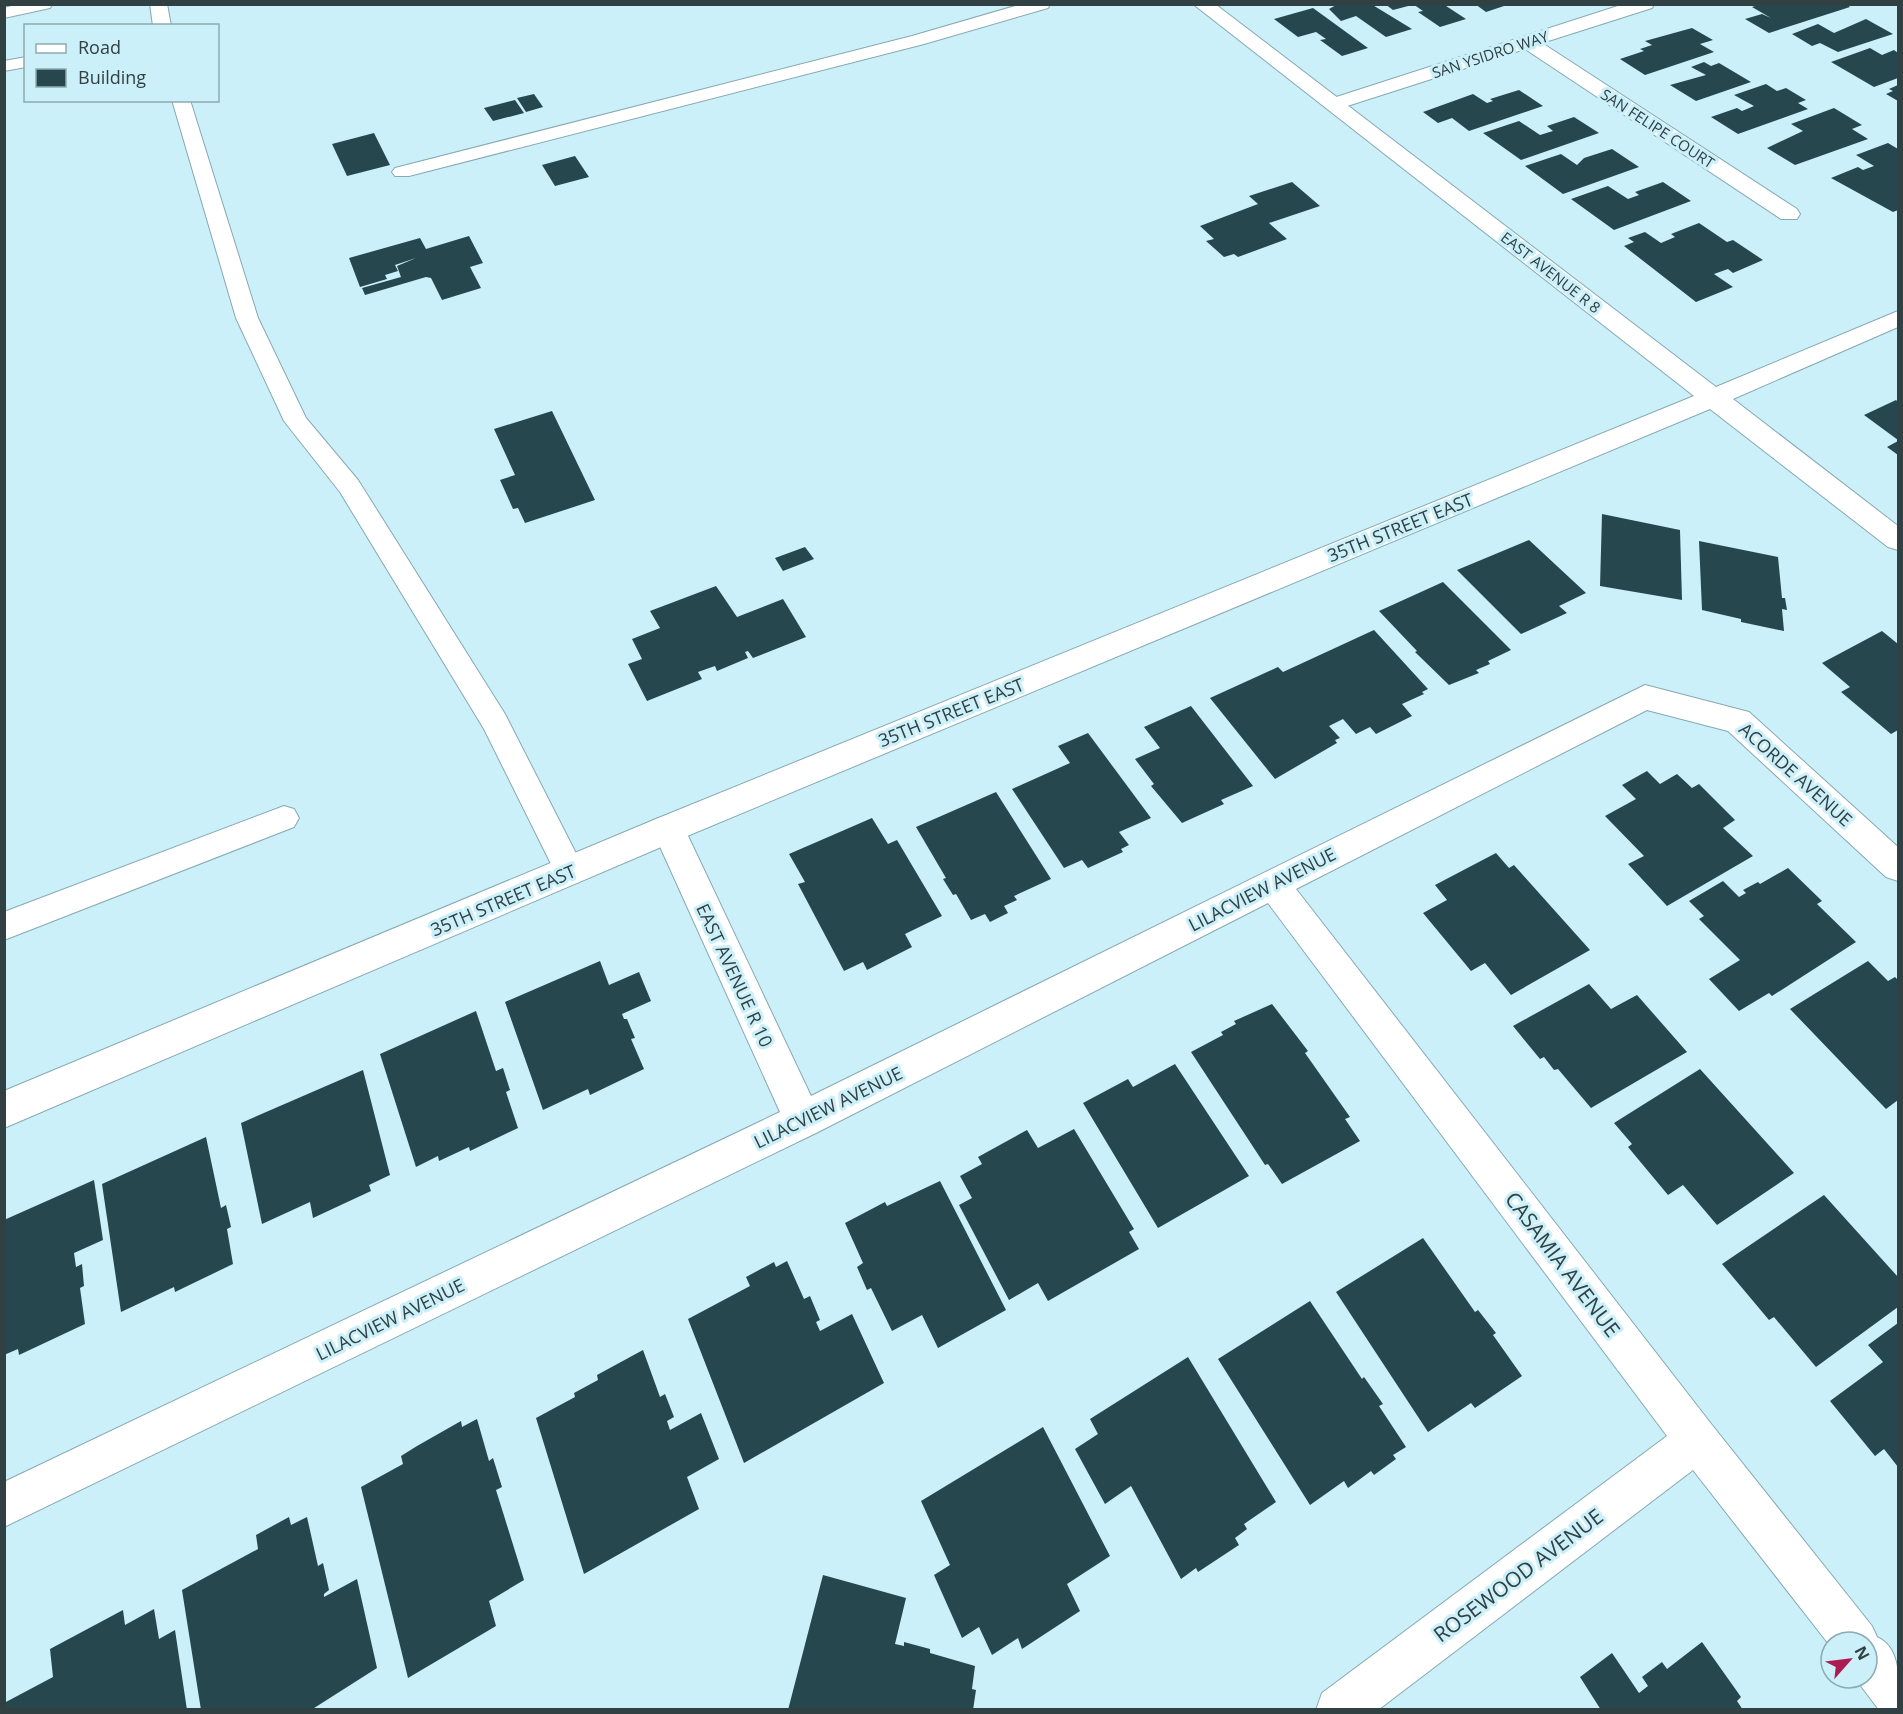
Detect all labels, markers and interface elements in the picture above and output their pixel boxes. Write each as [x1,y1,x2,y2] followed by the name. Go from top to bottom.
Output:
[24,24,219,102] legend
[1429,26,1551,82] street label: SAN YSIDRO WAY
[78,35,121,59] text: Road
[78,65,146,89] text: Building
[1597,84,1719,173] street label: SAN FELIPE COURT
[1497,227,1605,317] street label: EAST AVENUE R 8
[1324,487,1476,567] street label: 35TH STREET EAST
[875,672,1027,752] street label: 35TH STREET EAST
[1734,717,1858,831] street label: ACORDE AVENUE
[1184,841,1340,937] street label: LILACVIEW AVENUE
[427,859,579,941] street label: 35TH STREET EAST
[691,899,779,1051] street label: EAST AVENUE R 10
[750,1061,906,1153] street label: LILACVIEW AVENUE
[1499,1186,1627,1342] street label: CASAMIA AVENUE
[312,1273,468,1365] street label: LILACVIEW AVENUE
[1428,1502,1608,1648] street label: ROSEWOOD AVENUE
[1819,1630,1879,1690] north arrow
[1849,1642,1875,1664] text: N

